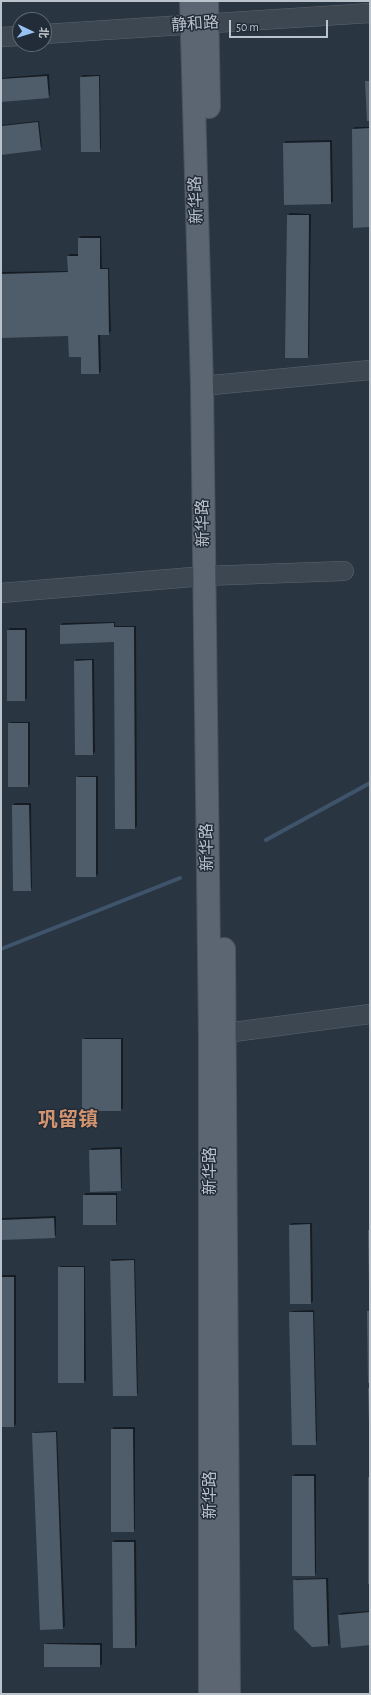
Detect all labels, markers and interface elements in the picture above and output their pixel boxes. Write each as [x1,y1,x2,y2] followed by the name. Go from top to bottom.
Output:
[12,12,52,52] north arrow
[231,12,330,38] scale bar
[170,13,220,35] street label: 静和路
[236,21,259,33] text: 50 m
[38,27,49,39] text: 北
[186,176,206,224] street label: 新华路
[193,499,213,547] street label: 新华路
[197,823,217,871] street label: 新华路
[38,1108,98,1132] district label: 巩留镇
[200,1147,220,1195] street label: 新华路
[200,1471,220,1519] street label: 新华路

